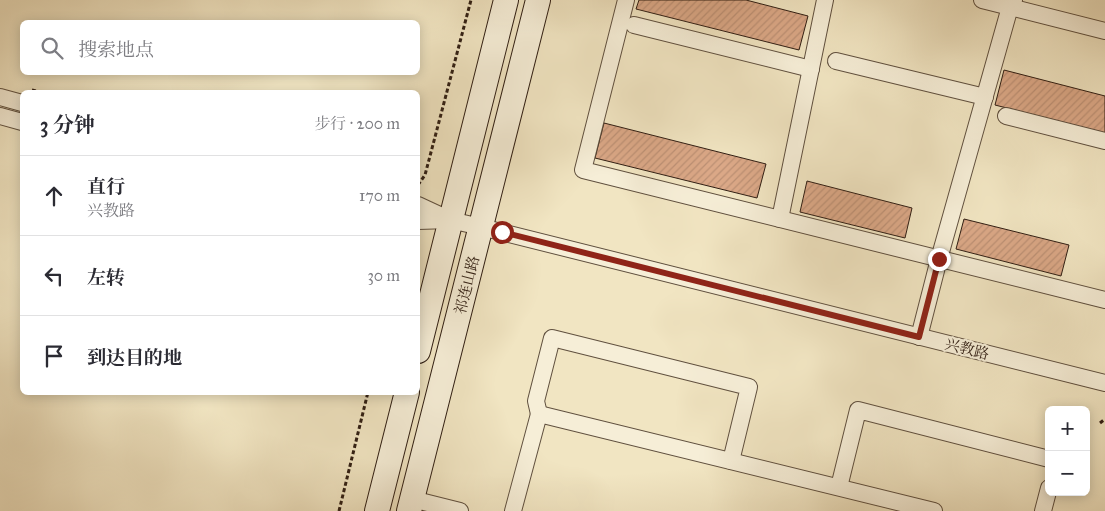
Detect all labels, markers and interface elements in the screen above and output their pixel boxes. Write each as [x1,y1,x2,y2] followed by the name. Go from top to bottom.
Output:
[20,20,420,75] search box
[38,34,66,62] icon: search
[78,38,154,61] text: 搜索地点
[40,112,95,138] text: 3 分钟
[314,114,400,133] text: 步行 · 200 m
[87,175,125,198] text: 直行
[40,182,68,210] icon: ahead
[359,186,400,205] text: 170 m
[87,201,135,220] text: 兴教路
[491,221,514,244] route start
[928,248,951,271] route end
[451,254,483,316] street label: 祁连山路
[40,262,68,290] icon: left
[87,266,125,289] text: 左转
[367,266,400,285] text: 30 m
[943,335,991,363] street label: 兴教路
[40,342,68,370] icon: arrive
[87,346,182,369] text: 到达目的地
[1045,406,1090,496] map controls
[1045,406,1090,451] button: +
[1045,451,1090,496] button: −

